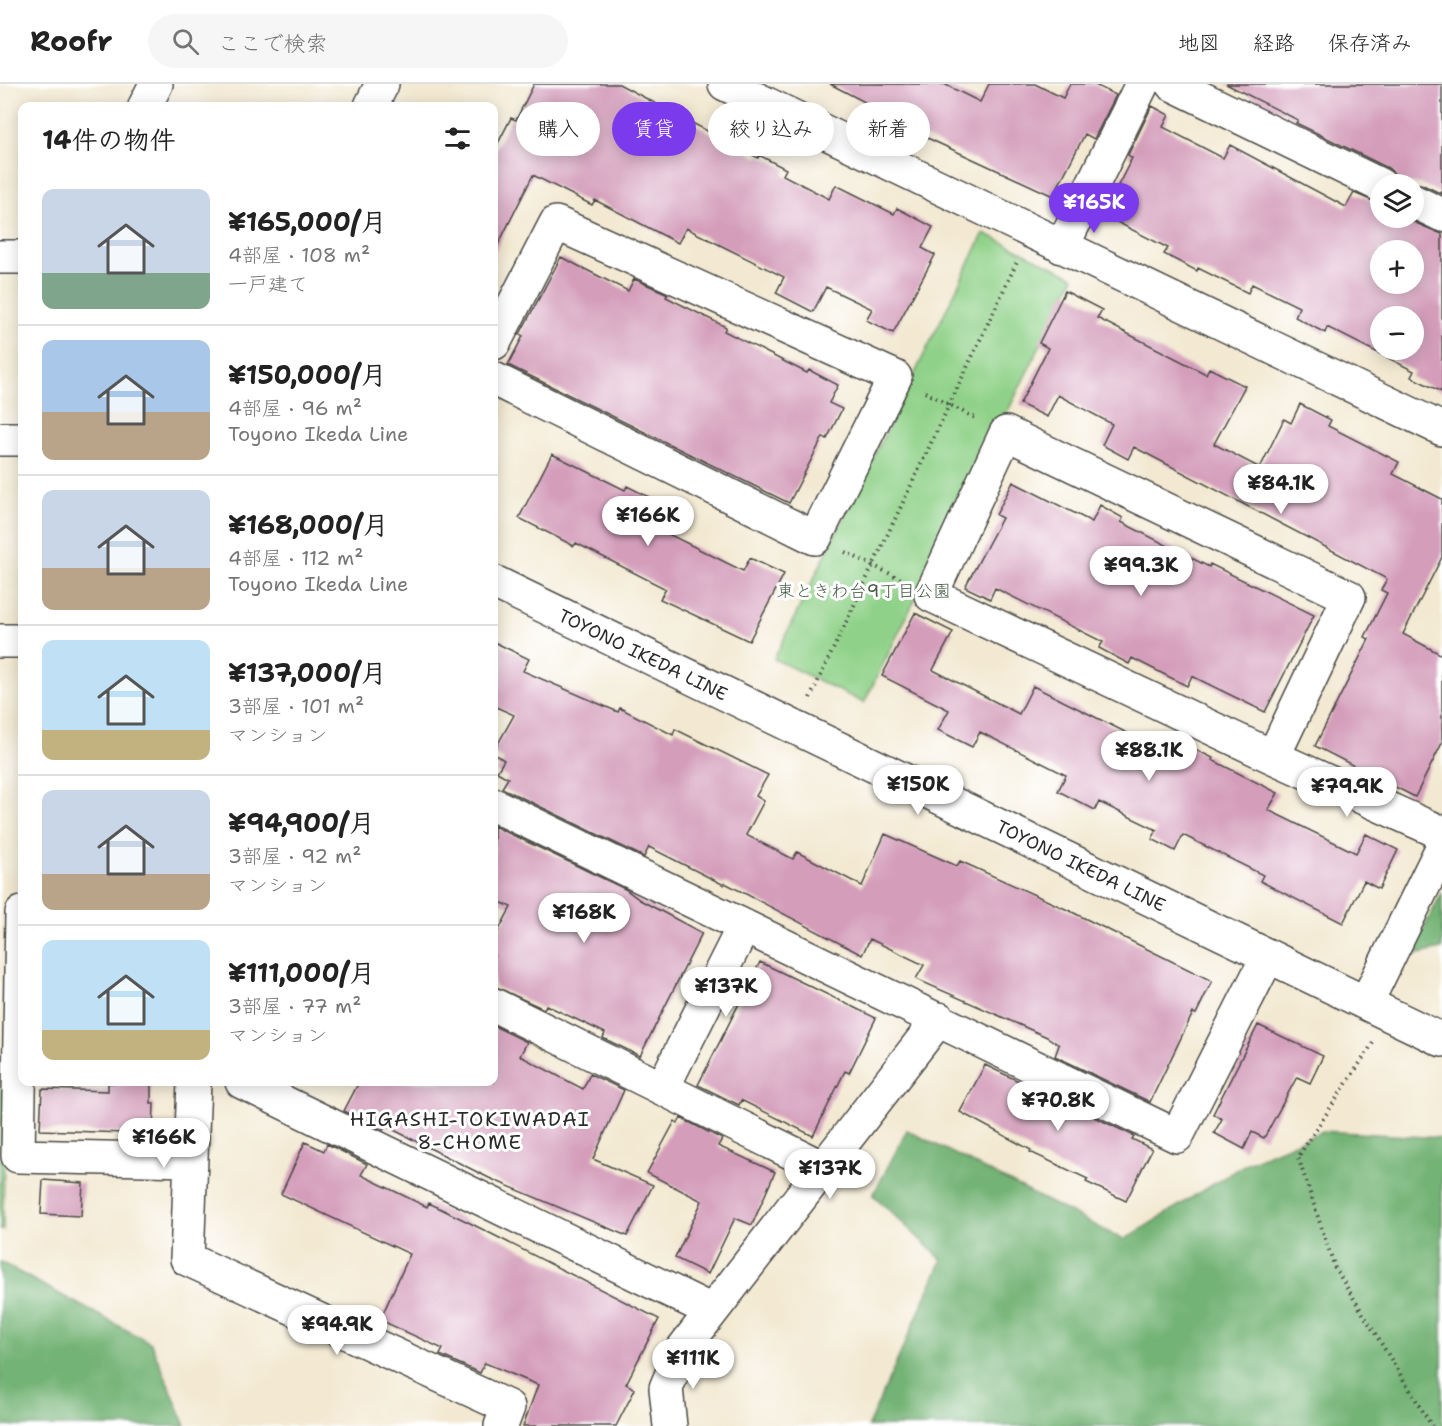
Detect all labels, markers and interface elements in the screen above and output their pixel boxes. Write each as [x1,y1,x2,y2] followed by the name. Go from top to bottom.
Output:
[148,14,568,68] search box
[30,22,112,60] text: Roofr
[169,25,202,58] icon: search
[217,29,327,58] text: ここで検索
[1178,29,1220,57] text: 地図
[1253,29,1295,57] text: 経路
[1328,29,1412,57] text: 保存済み
[516,102,600,156] chip: 購入
[612,102,696,156] chip: 賃貸
[708,102,834,156] chip: 絞り込み
[846,102,930,156] chip: 新着
[42,122,176,157] text: 14件の物件
[441,122,474,155] icon: filters
[1370,174,1424,360] map controls
[1370,174,1424,228] button: layers
[1052,183,1136,234] pin: ¥165K
[1063,189,1125,215] text: ¥165K
[228,204,387,239] text: ¥165,000/月
[90,213,162,285] icon: home
[1370,240,1424,294] button: +
[228,242,370,268] text: 4部屋 · 108 m²
[228,271,308,297] text: 一戸建て
[1370,306,1424,360] button: −
[228,357,387,392] text: ¥150,000/月
[90,364,162,436] icon: home
[228,395,362,421] text: 4部屋 · 96 m²
[228,421,408,447] text: Toyono Ikeda Line
[1232,464,1330,515] pin: ¥84.1K
[1247,470,1315,496] text: ¥84.1K
[606,496,690,547] pin: ¥166K
[616,502,680,528] text: ¥166K
[228,507,389,542] text: ¥168,000/月
[90,514,162,586] icon: home
[228,545,364,571] text: 4部屋 · 112 m²
[1092,546,1190,597] pin: ¥99.3K
[1104,552,1178,578] text: ¥99.3K
[228,571,408,597] text: Toyono Ikeda Line
[777,579,951,603] park label: 東ときわ台9丁目公園
[554,604,732,706] street label: TOYONO IKEDA LINE
[228,655,387,690] text: ¥137,000/月
[90,664,162,736] icon: home
[228,693,364,719] text: 3部屋 · 101 m²
[228,722,327,748] text: マンション
[1100,731,1198,782] pin: ¥88.1K
[1115,737,1183,763] text: ¥88.1K
[876,765,960,816] pin: ¥150K
[1298,767,1396,818] pin: ¥79.9K
[887,771,949,797] text: ¥150K
[1311,773,1383,799] text: ¥79.9K
[228,805,375,840] text: ¥94,900/月
[90,814,162,886] icon: home
[992,815,1170,917] street label: TOYONO IKEDA LINE
[228,843,362,869] text: 3部屋 · 92 m²
[228,872,327,898] text: マンション
[542,893,626,944] pin: ¥168K
[552,899,616,925] text: ¥168K
[228,955,375,990] text: ¥111,000/月
[90,964,162,1036] icon: home
[684,967,768,1018] pin: ¥137K
[694,973,758,999] text: ¥137K
[228,993,361,1019] text: 3部屋 · 77 m²
[228,1022,327,1048] text: マンション
[1009,1081,1107,1132] pin: ¥70.8K
[1021,1087,1095,1113] text: ¥70.8K
[350,1106,590,1155] district label: HIGASHI-TOKIWADAI 8-CHOME
[122,1118,206,1169] pin: ¥166K
[132,1124,196,1150] text: ¥166K
[788,1149,872,1200] pin: ¥137K
[798,1155,862,1181] text: ¥137K
[288,1305,386,1356] pin: ¥94.9K
[301,1311,373,1337] text: ¥94.9K
[651,1339,735,1390] pin: ¥111K
[666,1345,720,1371] text: ¥111K

